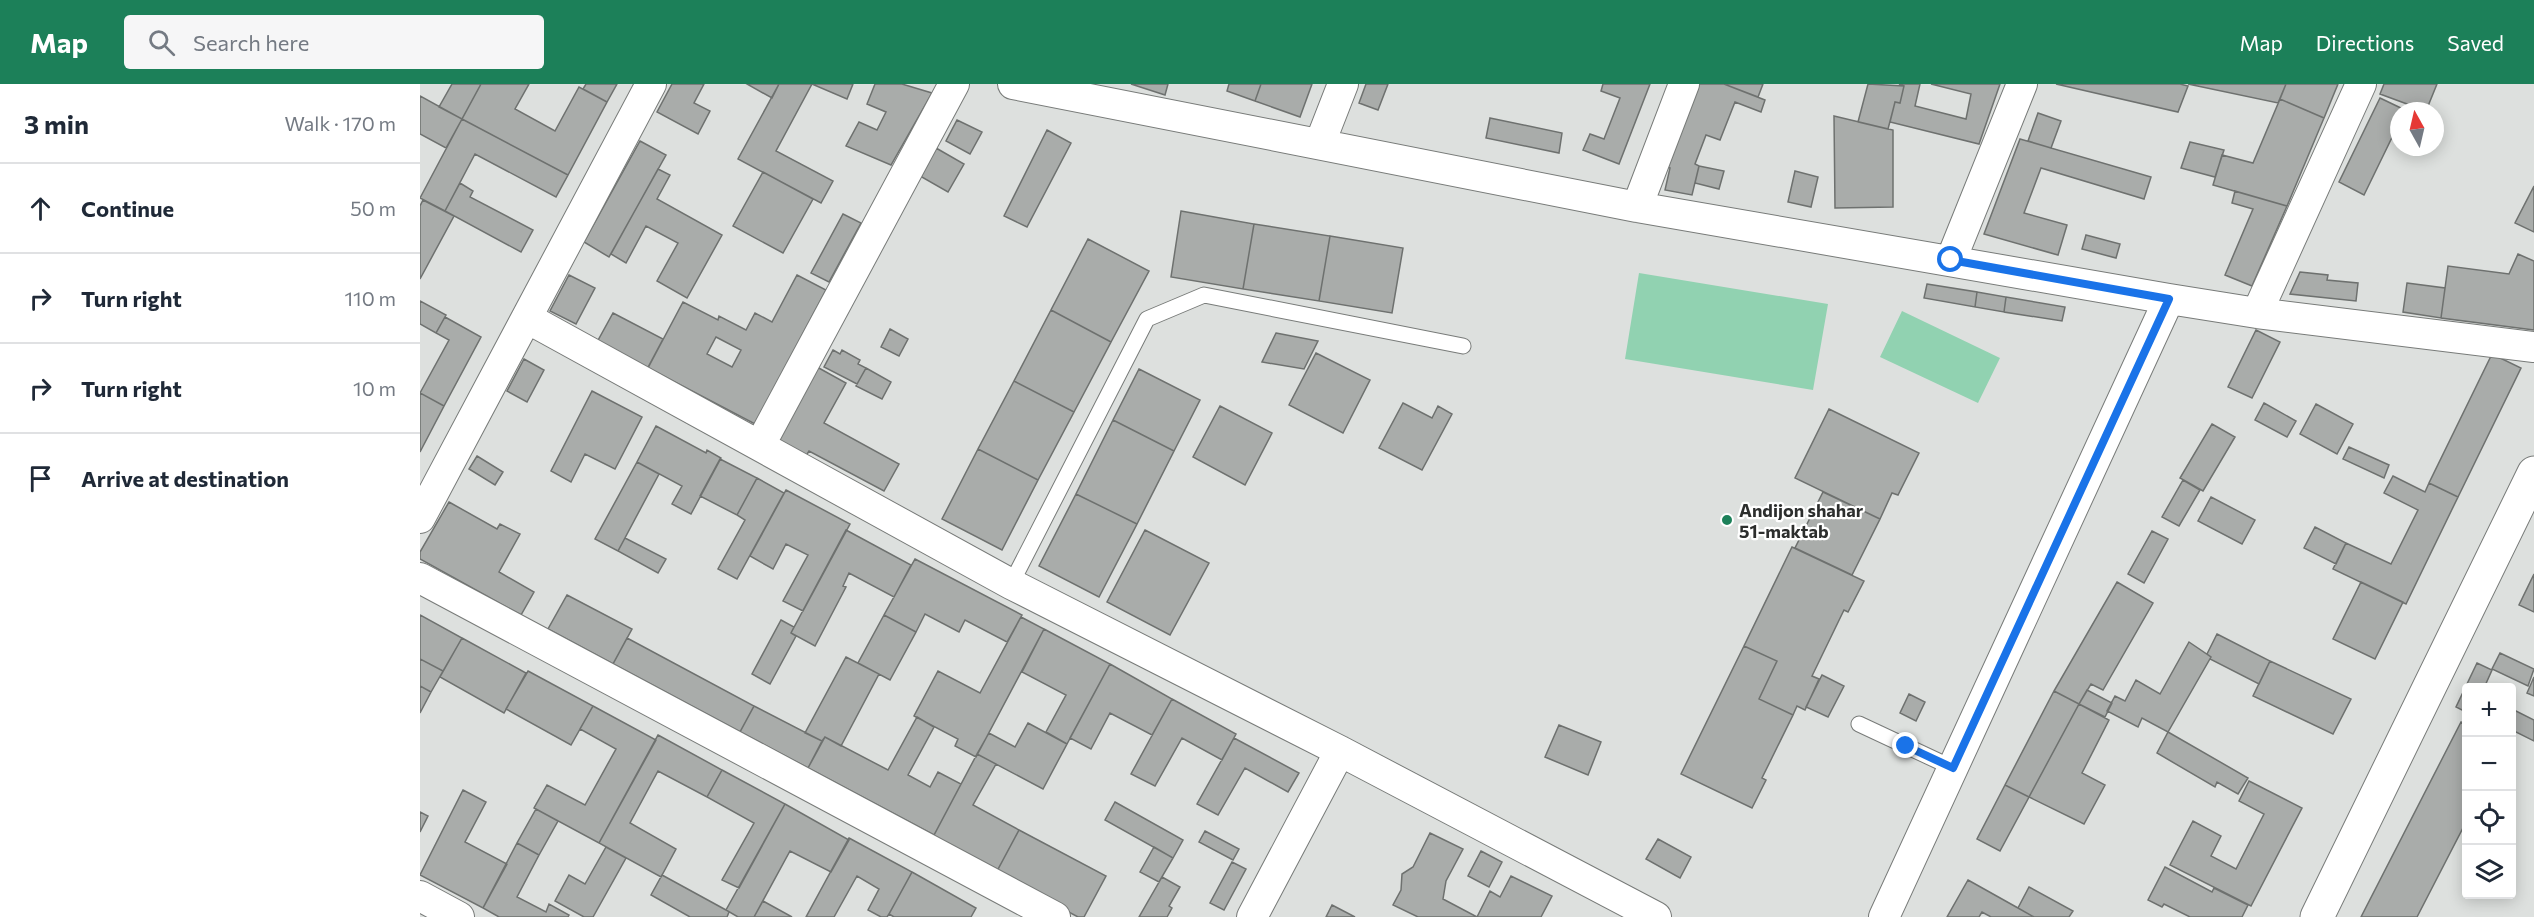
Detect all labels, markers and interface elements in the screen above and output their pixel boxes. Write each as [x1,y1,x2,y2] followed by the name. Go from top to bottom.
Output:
[124,15,544,69] search box
[30,25,88,59] text: Map
[145,26,178,59] icon: search
[193,29,309,56] text: Search here
[2240,30,2283,55] text: Map
[2316,30,2414,55] text: Directions
[2447,30,2504,55] text: Saved
[2390,102,2444,156] north arrow
[24,108,89,139] text: 3 min
[285,111,396,135] text: Walk · 170 m
[24,192,57,225] icon: ahead
[81,195,174,222] text: Continue
[350,196,396,220] text: 50 m
[1937,246,1963,272] route start
[24,282,57,315] icon: right
[81,285,182,312] text: Turn right
[345,286,396,310] text: 110 m
[24,372,57,405] icon: right
[81,375,182,402] text: Turn right
[353,376,396,400] text: 10 m
[24,462,57,495] icon: arrive
[81,465,289,492] text: Arrive at destination
[1739,499,1864,542] place label: Andijon shahar 51-maktab
[1720,513,1734,527] marker: Andijon shahar 51-maktab
[2462,683,2516,899] map controls
[2462,683,2516,737] button: +
[1892,732,1918,758] route end
[2462,737,2516,791] button: −
[2462,791,2516,845] button: locate
[2462,845,2516,899] button: layers

